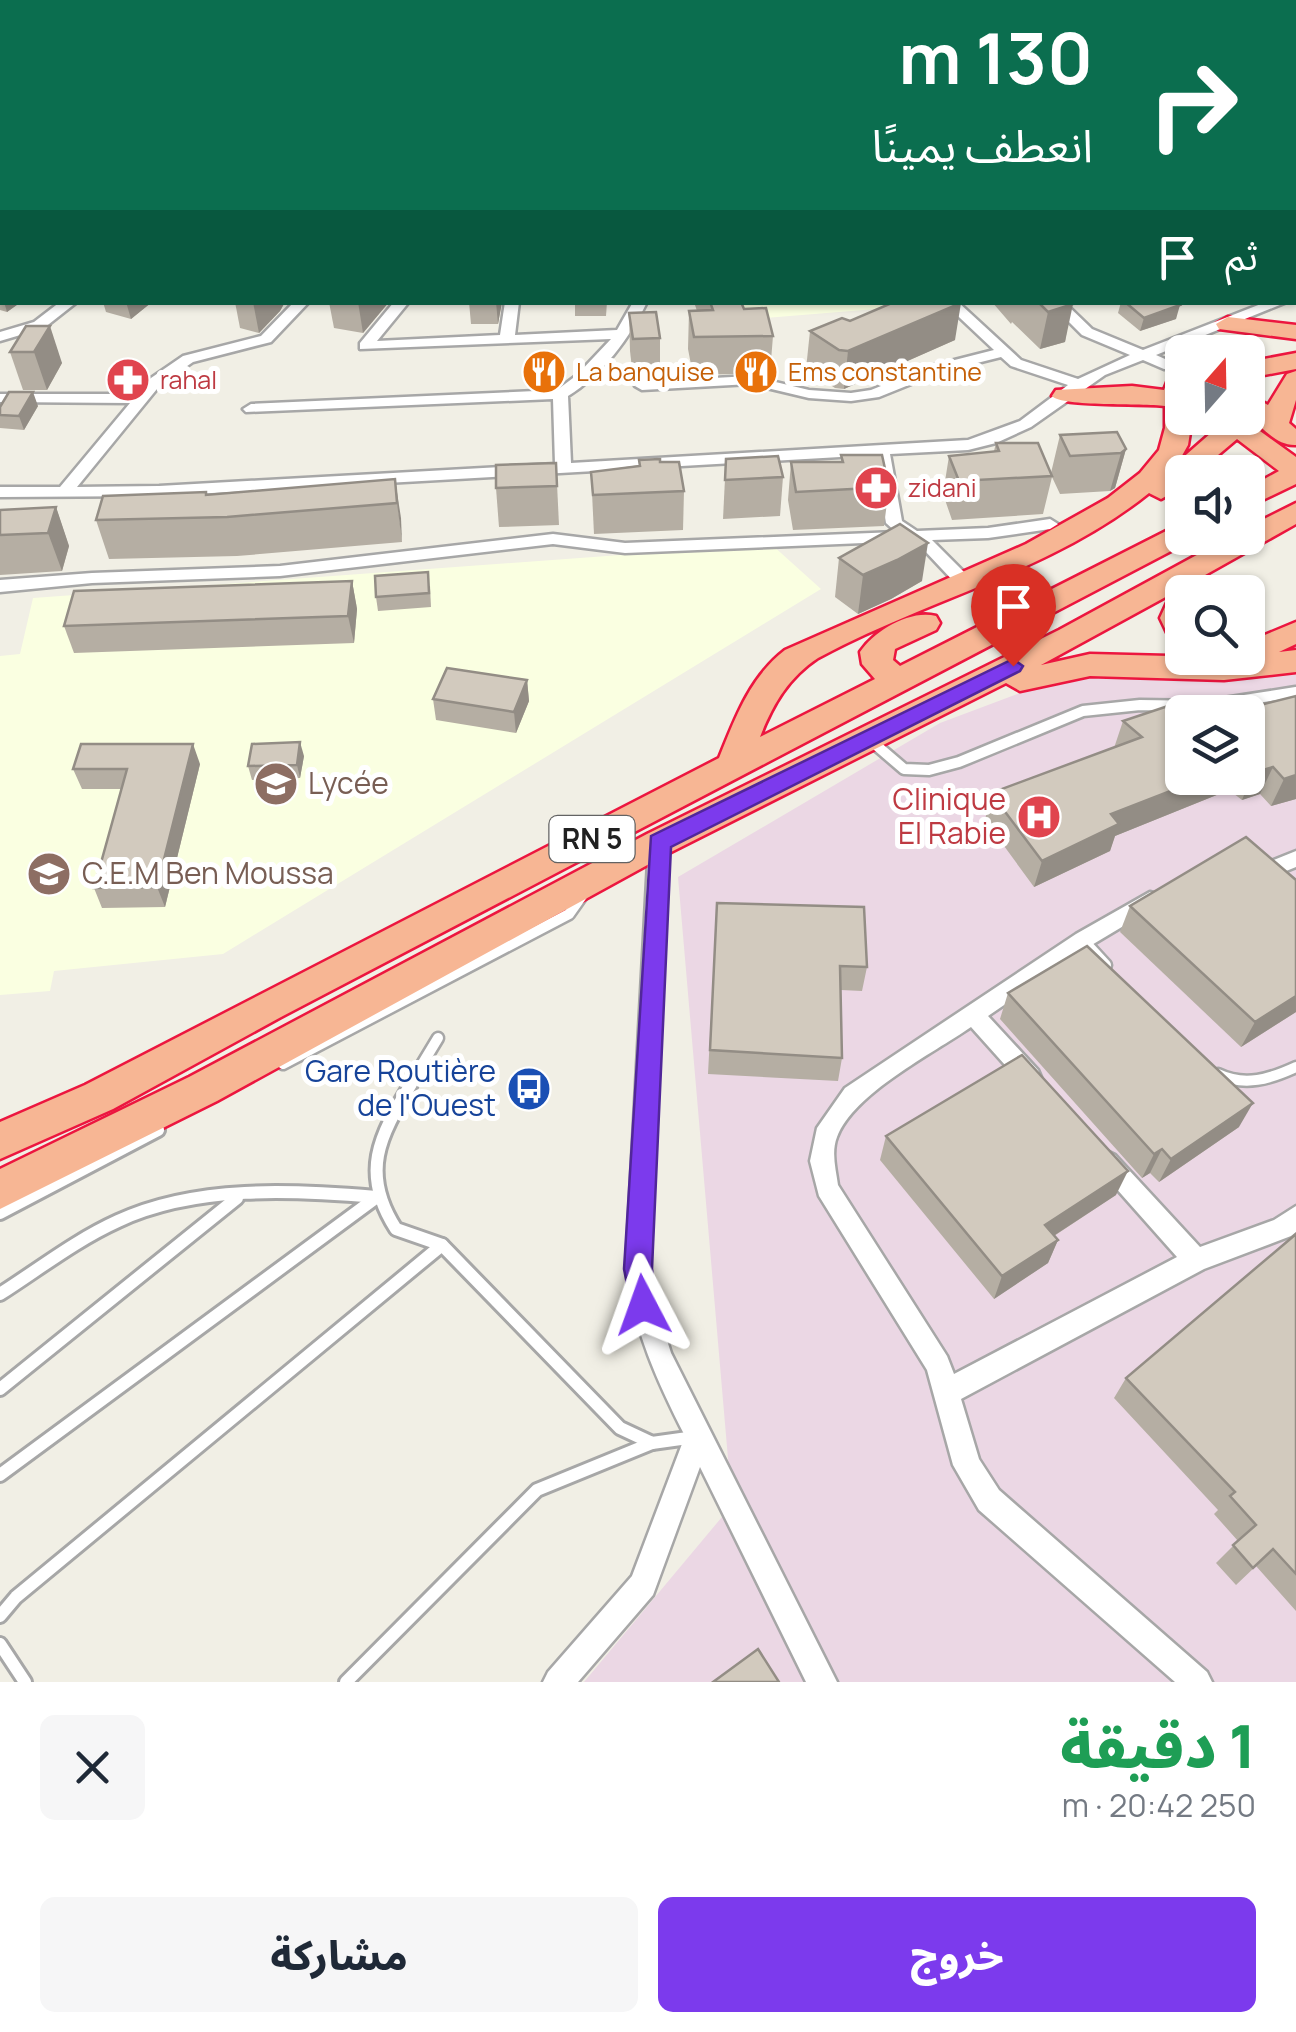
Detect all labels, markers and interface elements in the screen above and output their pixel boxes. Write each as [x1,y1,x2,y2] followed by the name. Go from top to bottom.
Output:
[899,9,1093,105] text: 130 m
[1128,40,1258,170] icon: right
[872,114,1093,176] text: انعطف يمينًا
[1225,229,1258,281] text: ثم
[1150,230,1205,285] icon: arrive
[1165,335,1265,435] north arrow
[1165,335,1265,795] map controls
[521,349,567,395] restaurant icon: La banquise
[733,349,779,395] restaurant icon: Ems constantine
[576,354,714,389] place label: La banquise
[788,354,982,389] place label: Ems constantine
[105,357,151,403] pharmacy icon: rahal
[160,362,217,397] place label: rahal
[1165,455,1265,555] button: sound
[853,465,899,511] pharmacy icon: zidani
[908,470,976,505] place label: zidani
[971,564,1056,667] pin
[1165,575,1265,675] button: search
[986,579,1041,634] icon: arrive
[1165,695,1265,795] button: layers
[253,761,299,807] school or university icon: Lycée
[308,762,389,803] place label: Lycée
[893,778,1006,853] place label: Clinique El Rabie
[1016,794,1062,840] hospital icon: Clinique El Rabie
[550,816,634,862] road number: RN 5
[26,851,72,897] school or university icon: C.E.M Ben Moussa
[82,852,334,893] place label: C.E.M Ben Moussa
[305,1050,496,1125] place label: Gare Routière de l'Ouest
[506,1066,552,1112] bus stop icon: Gare Routière de l'Ouest
[591,1253,695,1357] position arrow
[1060,1704,1256,1786] text: 1 دقيقة
[40,1715,145,1820] button: close
[1062,1783,1256,1827] text: 250 m · 20:42
[40,1897,638,2012] button: مشاركة
[658,1897,1256,2012] button: خروج

